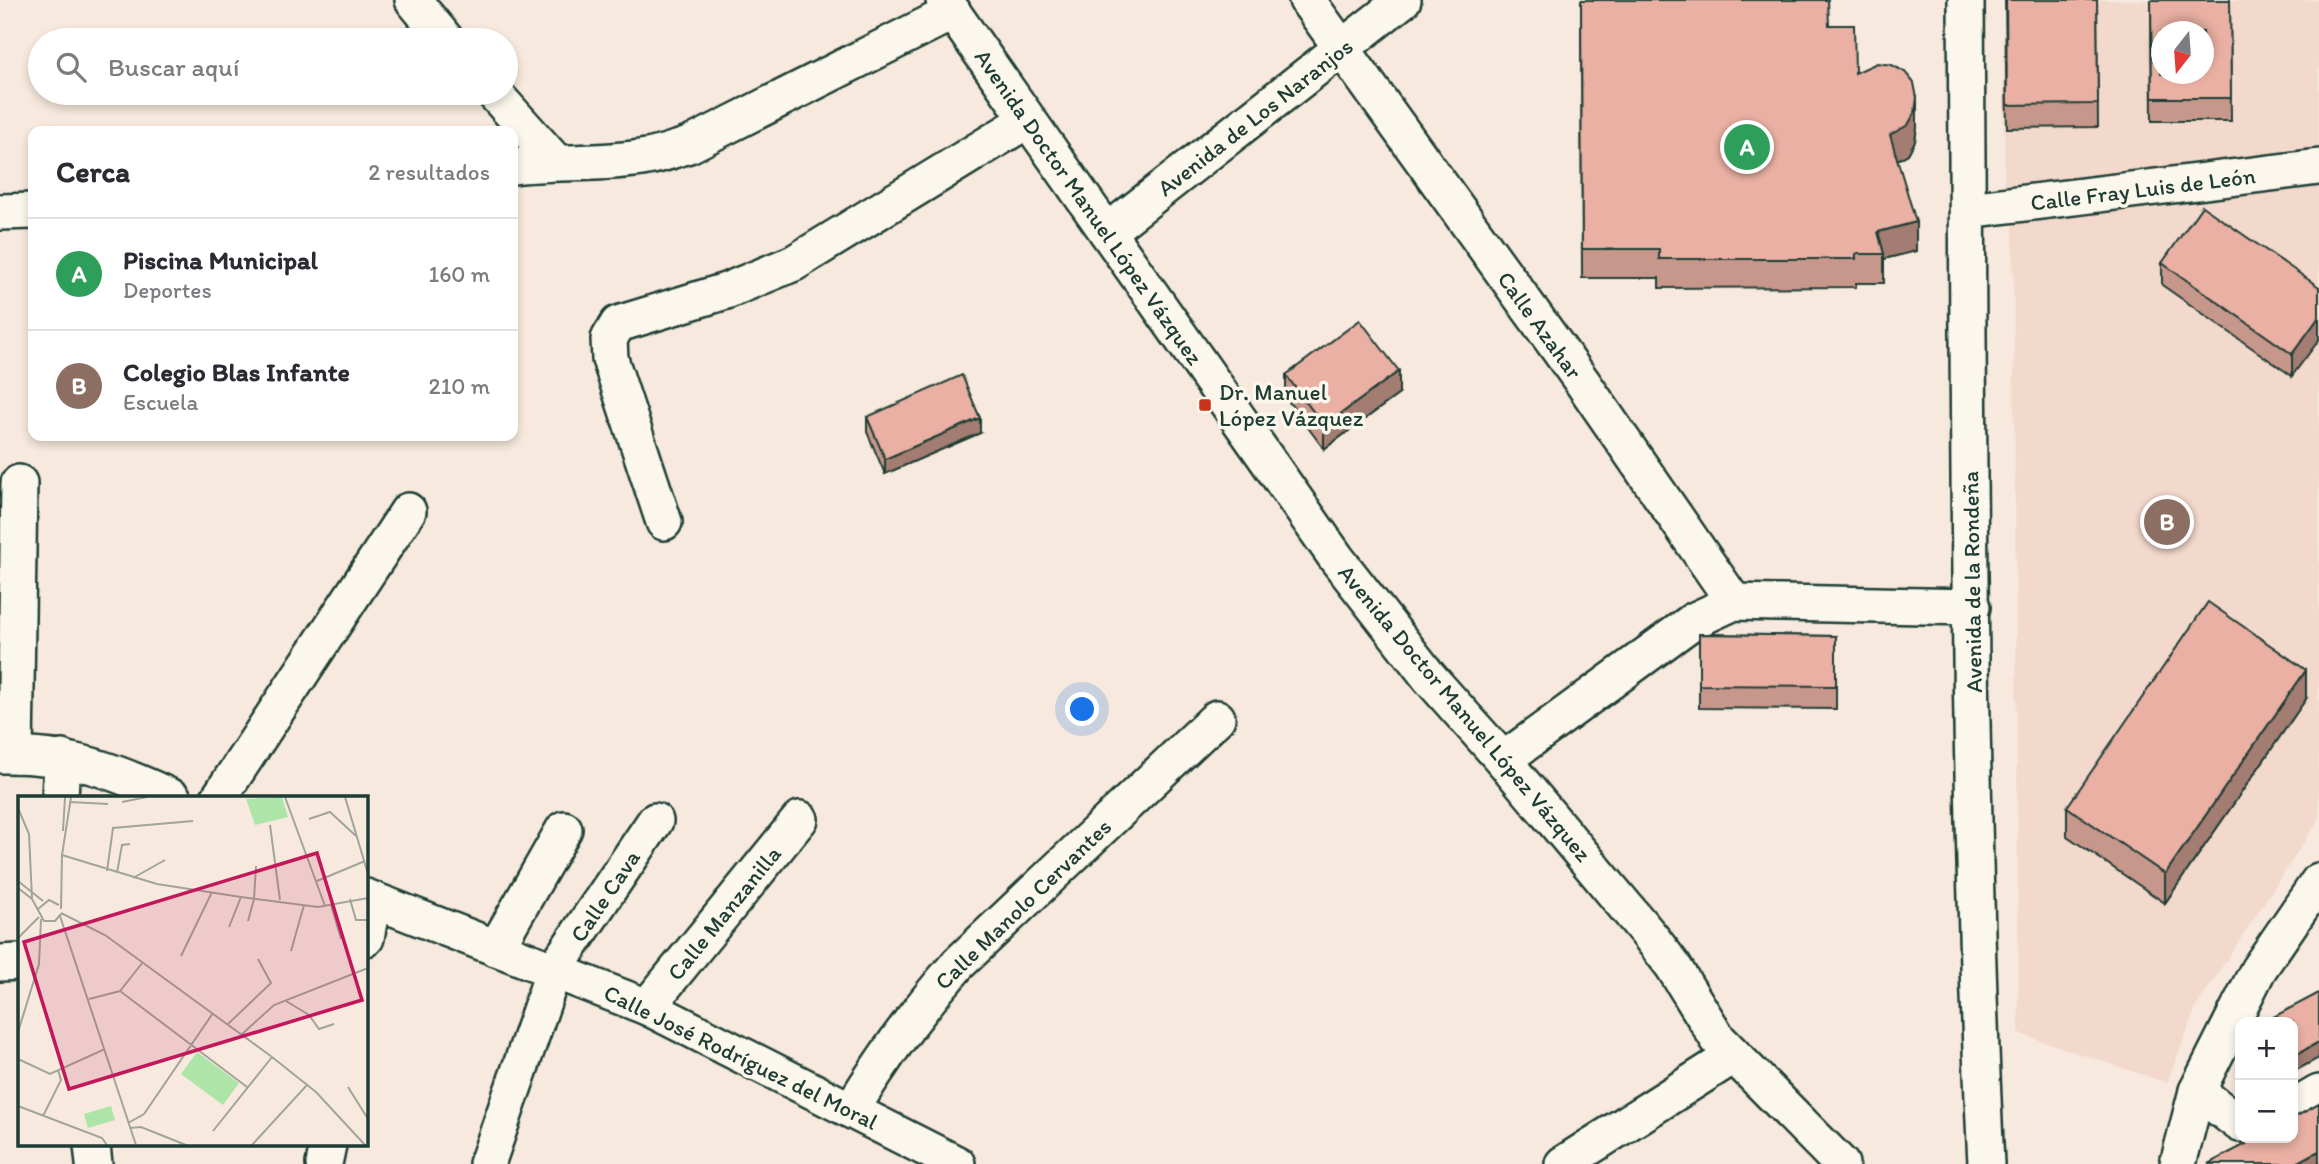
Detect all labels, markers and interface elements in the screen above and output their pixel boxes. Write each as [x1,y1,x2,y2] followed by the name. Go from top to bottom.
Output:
[2151,21,2214,84] north arrow
[28,28,518,105] search box
[1152,32,1358,202] street label: Avenida de Los Naranjos
[969,44,1209,371] street label: Avenida Doctor Manuel López Vázquez
[52,48,90,86] icon: search
[108,51,239,83] text: Buscar aquí
[1724,121,1770,173] pin: A
[56,153,130,190] text: Cerca
[368,158,490,186] text: 2 resultados
[2029,161,2257,217] street label: Calle Fray Luis de León
[123,244,318,276] text: Piscina Municipal
[72,260,86,288] text: A
[428,260,490,288] text: 160 m
[1492,266,1589,385] street label: Calle Azahar
[123,276,212,304] text: Deportes
[123,356,350,388] text: Colegio Blas Infante
[72,372,86,400] text: B
[429,372,490,400] text: 210 m
[1219,378,1364,432] place label: Dr. Manuel López Vázquez
[123,388,199,416] text: Escuela
[1197,397,1213,413] marker: Dr. Manuel López Vázquez
[1956,471,1988,693] street label: Avenida de la Rondeña
[2144,496,2190,548] pin: B
[1332,559,1598,867] street label: Avenida Doctor Manuel López Vázquez
[1065,692,1099,726] your location
[18,796,368,1146] inset map
[929,812,1117,996] street label: Calle Manolo Cervantes
[661,840,787,986] street label: Calle Manzanilla
[564,845,646,947] street label: Calle Cava
[599,978,883,1136] street label: Calle José Rodríguez del Moral
[2235,1017,2298,1143] map controls
[2235,1017,2298,1080] button: +
[2235,1080,2298,1143] button: −

